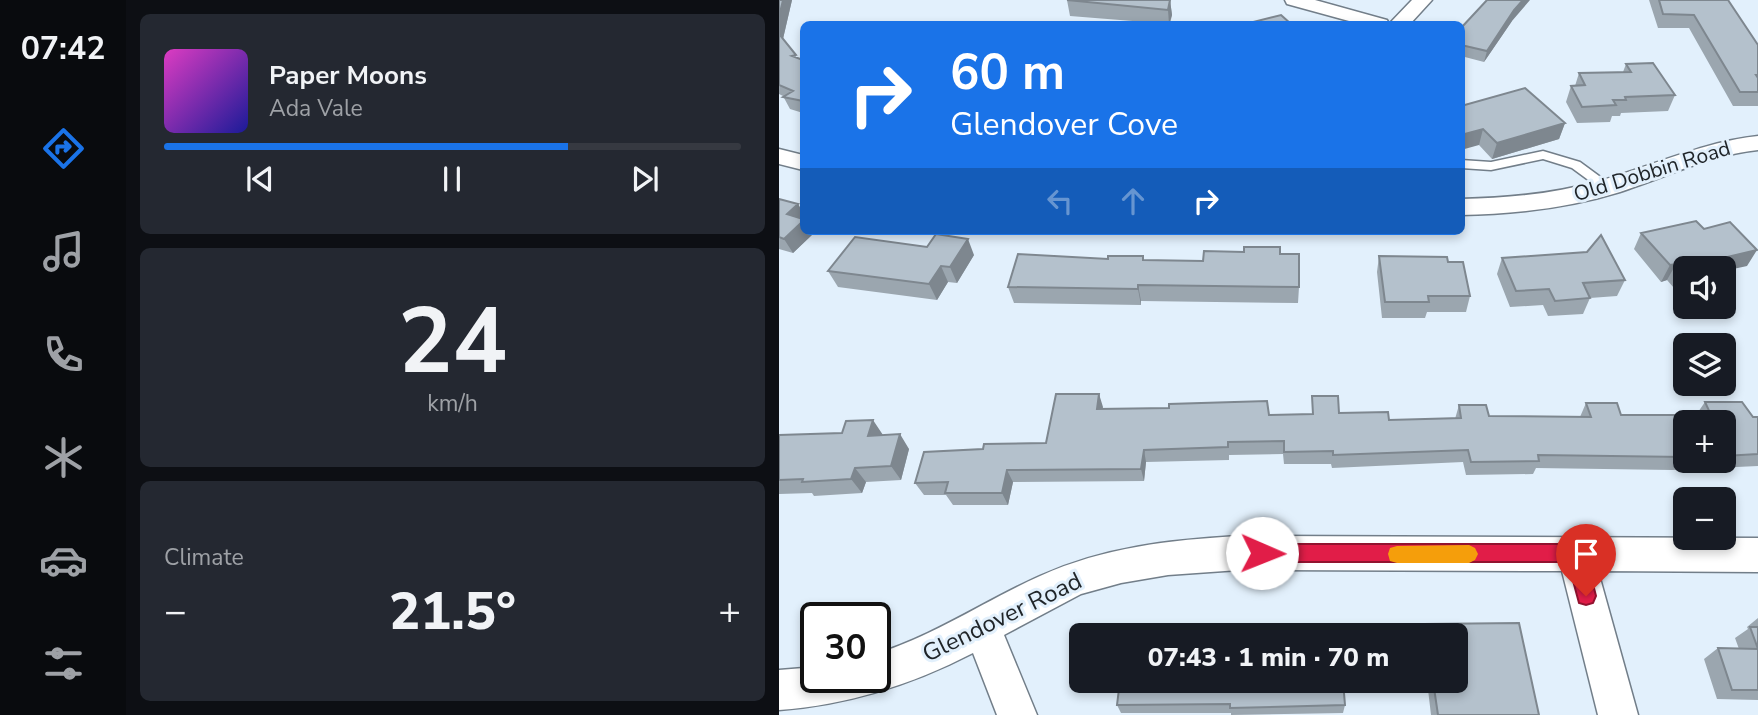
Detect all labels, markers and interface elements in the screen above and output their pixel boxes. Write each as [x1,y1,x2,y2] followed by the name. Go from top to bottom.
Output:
[21,27,105,70] text: 07:42
[950,39,1065,106] text: 60 m
[835,49,926,140] icon: right
[269,58,427,93] text: Paper Moons
[269,93,363,124] text: Ada Vale
[950,103,1178,146] text: Glendover Cove
[39,124,88,173] icon: directions
[1570,134,1734,208] street label: Old Dobbin Road
[241,160,279,198] icon: previous
[433,160,471,198] icon: pause
[626,160,664,198] icon: next
[1041,182,1079,220] icon: left
[1114,182,1152,220] icon: ahead
[1187,182,1225,220] icon: right
[39,227,88,276] icon: music
[1673,256,1736,550] map controls
[1673,256,1736,319] button: sound
[398,280,507,404] text: 24
[39,330,88,379] icon: phone
[1673,333,1736,396] button: layers
[427,388,478,419] text: km/h
[1673,410,1736,473] button: +
[39,433,88,482] icon: climate
[1673,487,1736,550] button: −
[1225,516,1299,590] position arrow
[1556,524,1616,596] pin
[1567,535,1605,573] icon: arrive
[39,536,88,585] icon: car
[164,542,244,573] text: Climate
[917,565,1087,669] street label: Glendover Road
[389,576,516,647] text: 21.5°
[164,586,187,637] text: −
[718,586,741,637] text: +
[800,602,891,693] speed limit sign: 30
[39,639,88,688] icon: filters
[1148,640,1389,675] text: 07:43 · 1 min · 70 m

